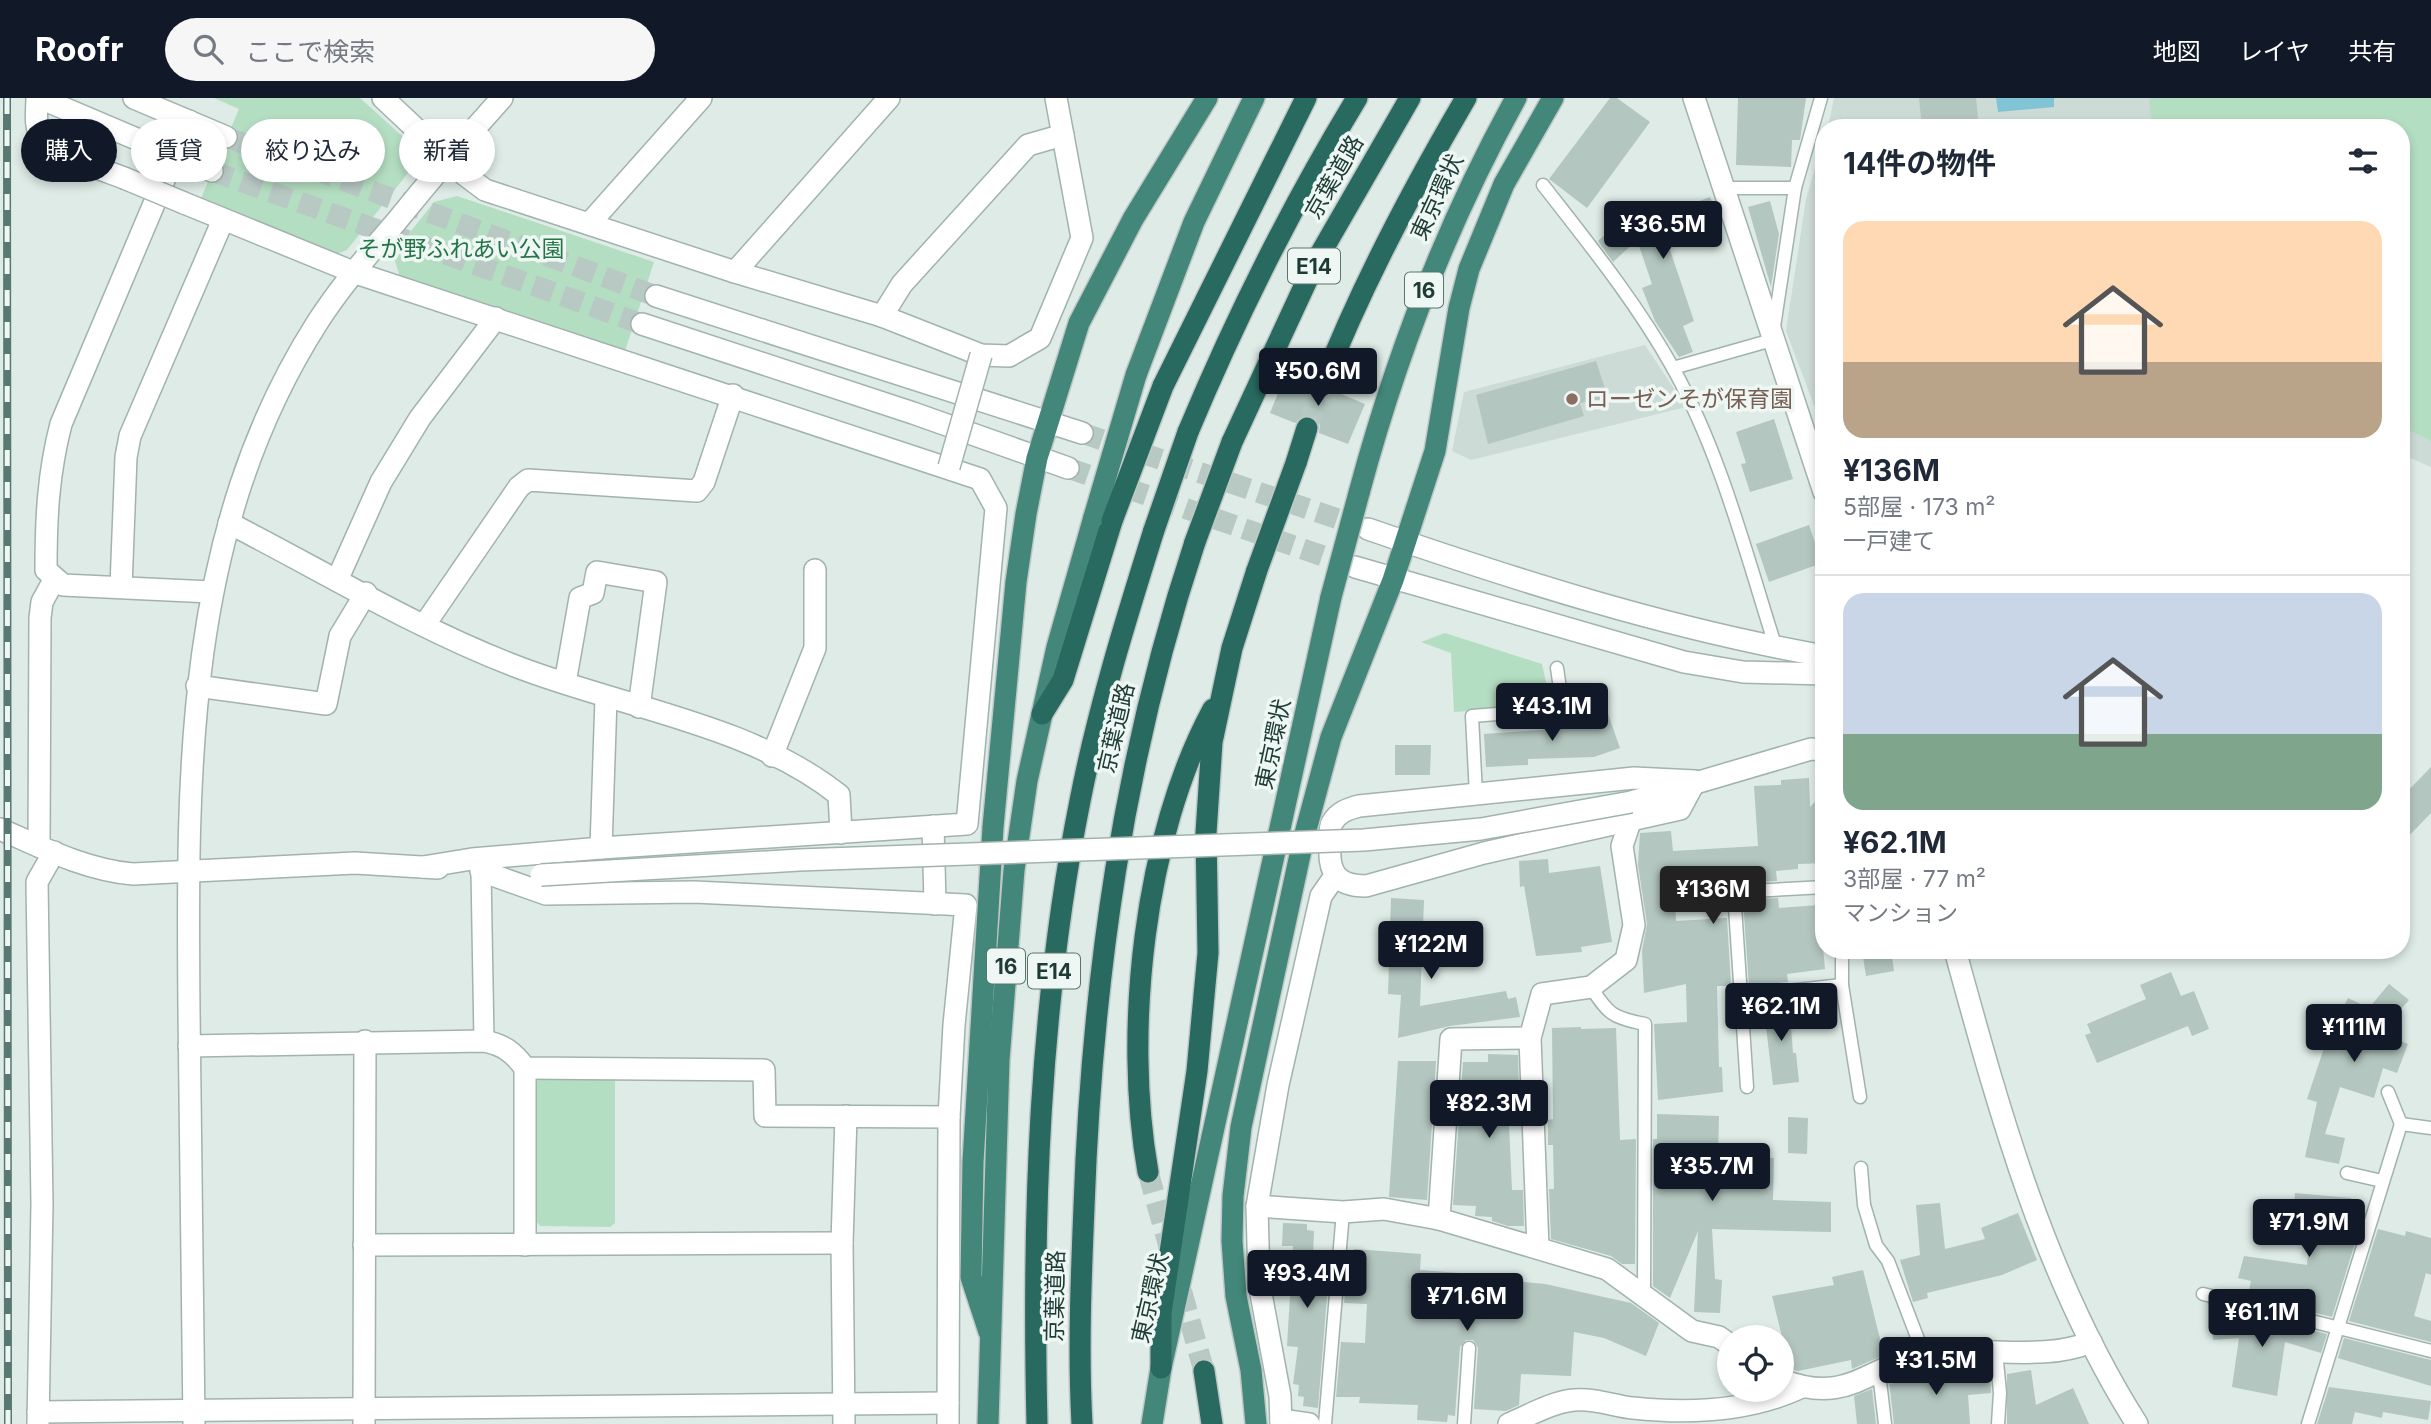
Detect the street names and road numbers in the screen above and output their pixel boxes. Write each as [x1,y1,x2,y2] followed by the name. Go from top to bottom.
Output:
[1299,130,1369,224] street label: 京葉道路
[1405,149,1469,245] street label: 東京環状
[1288,248,1340,284] road number: E14
[1405,272,1443,308] road number: 16
[1092,680,1140,776] street label: 京葉道路
[1250,696,1296,792] street label: 東京環状
[987,948,1025,984] road number: 16
[1028,954,1080,988] road number: E14
[1040,1250,1070,1342] street label: 京葉道路
[1126,1250,1174,1346] street label: 東京環状

